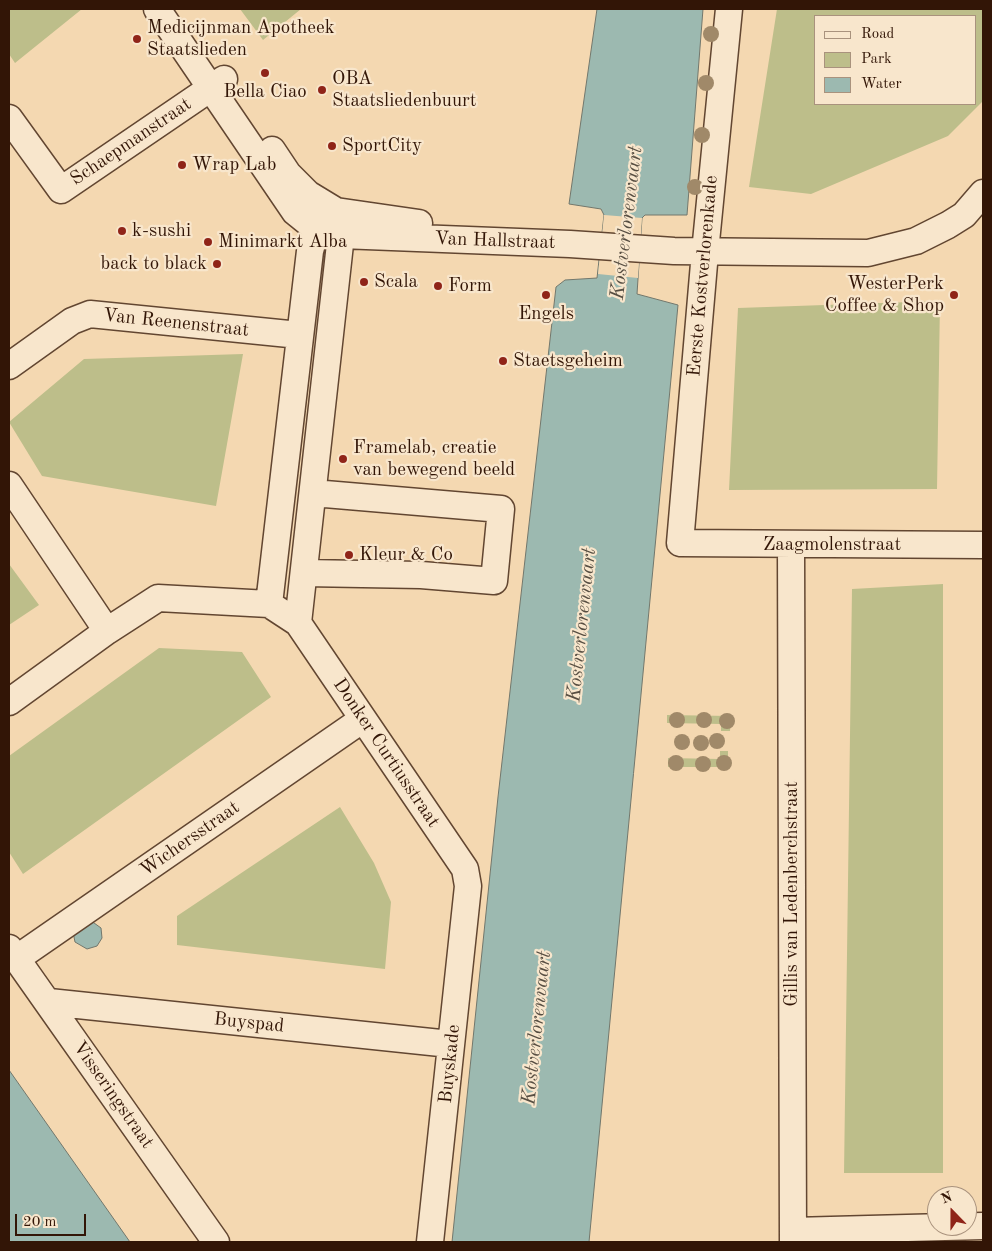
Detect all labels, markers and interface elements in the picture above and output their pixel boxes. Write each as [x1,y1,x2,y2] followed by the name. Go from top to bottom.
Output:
[814,15,977,105] legend
[147,17,335,61] place label: Medicijnman Apotheek Staatslieden
[861,27,894,42] text: Road
[131,33,143,45] marker: Medicijnman Apotheek Staatslieden
[861,52,892,67] text: Park
[259,67,271,79] marker: Bella Ciao
[332,68,476,112] place label: OBA Staatsliedenbuurt
[861,77,902,92] text: Water
[223,81,307,103] place label: Bella Ciao
[316,84,328,96] marker: OBA Staatsliedenbuurt
[66,93,196,191] street label: Schaepmanstraat
[342,135,422,157] place label: SportCity
[326,140,338,152] marker: SportCity
[606,145,648,301] water label: Kostverlorenvaart
[192,154,276,176] place label: Wrap Lab
[176,159,188,171] marker: Wrap Lab
[683,174,723,378] street label: Eerste Kostverlorenkade
[132,220,191,242] place label: k-sushi
[116,225,128,237] marker: k-sushi
[434,227,556,255] street label: Van Hallstraat
[218,231,347,253] place label: Minimarkt Alba
[202,236,214,248] marker: Minimarkt Alba
[101,253,207,275] place label: back to black
[211,258,223,270] marker: back to black
[374,271,418,293] place label: Scala
[825,273,944,317] place label: WesterPerk Coffee & Shop
[448,275,492,297] place label: Form
[358,276,370,288] marker: Scala
[432,280,444,292] marker: Form
[540,289,552,301] marker: Engels
[948,289,960,301] marker: WesterPerk Coffee & Shop
[518,303,574,325] place label: Engels
[102,304,250,342] street label: Van Reenenstraat
[513,350,623,372] place label: Staetsgeheim
[497,355,509,367] marker: Staetsgeheim
[353,437,515,481] place label: Framelab, creatie van bewegend beeld
[337,453,349,465] marker: Framelab, creatie van bewegend beeld
[763,534,901,556] street label: Zaagmolenstraat
[359,544,453,566] place label: Kleur & Co
[562,547,602,703] water label: Kostverlorenvaart
[343,549,355,561] marker: Kleur & Co
[328,674,444,832] street label: Donker Curtiusstraat
[781,781,803,1007] street label: Gillis van Ledenberchstraat
[136,796,244,882] street label: Wichersstraat
[517,950,557,1106] water label: Kostverlorenvaart
[213,1008,285,1038] street label: Buyspad
[435,1023,465,1105] street label: Buyskade
[68,1037,158,1153] street label: Visseringstraat
[927,1186,977,1236] north arrow
[939,1190,954,1207] text: N
[18,1204,89,1236] scale bar
[23,1215,57,1230] text: 20 m

